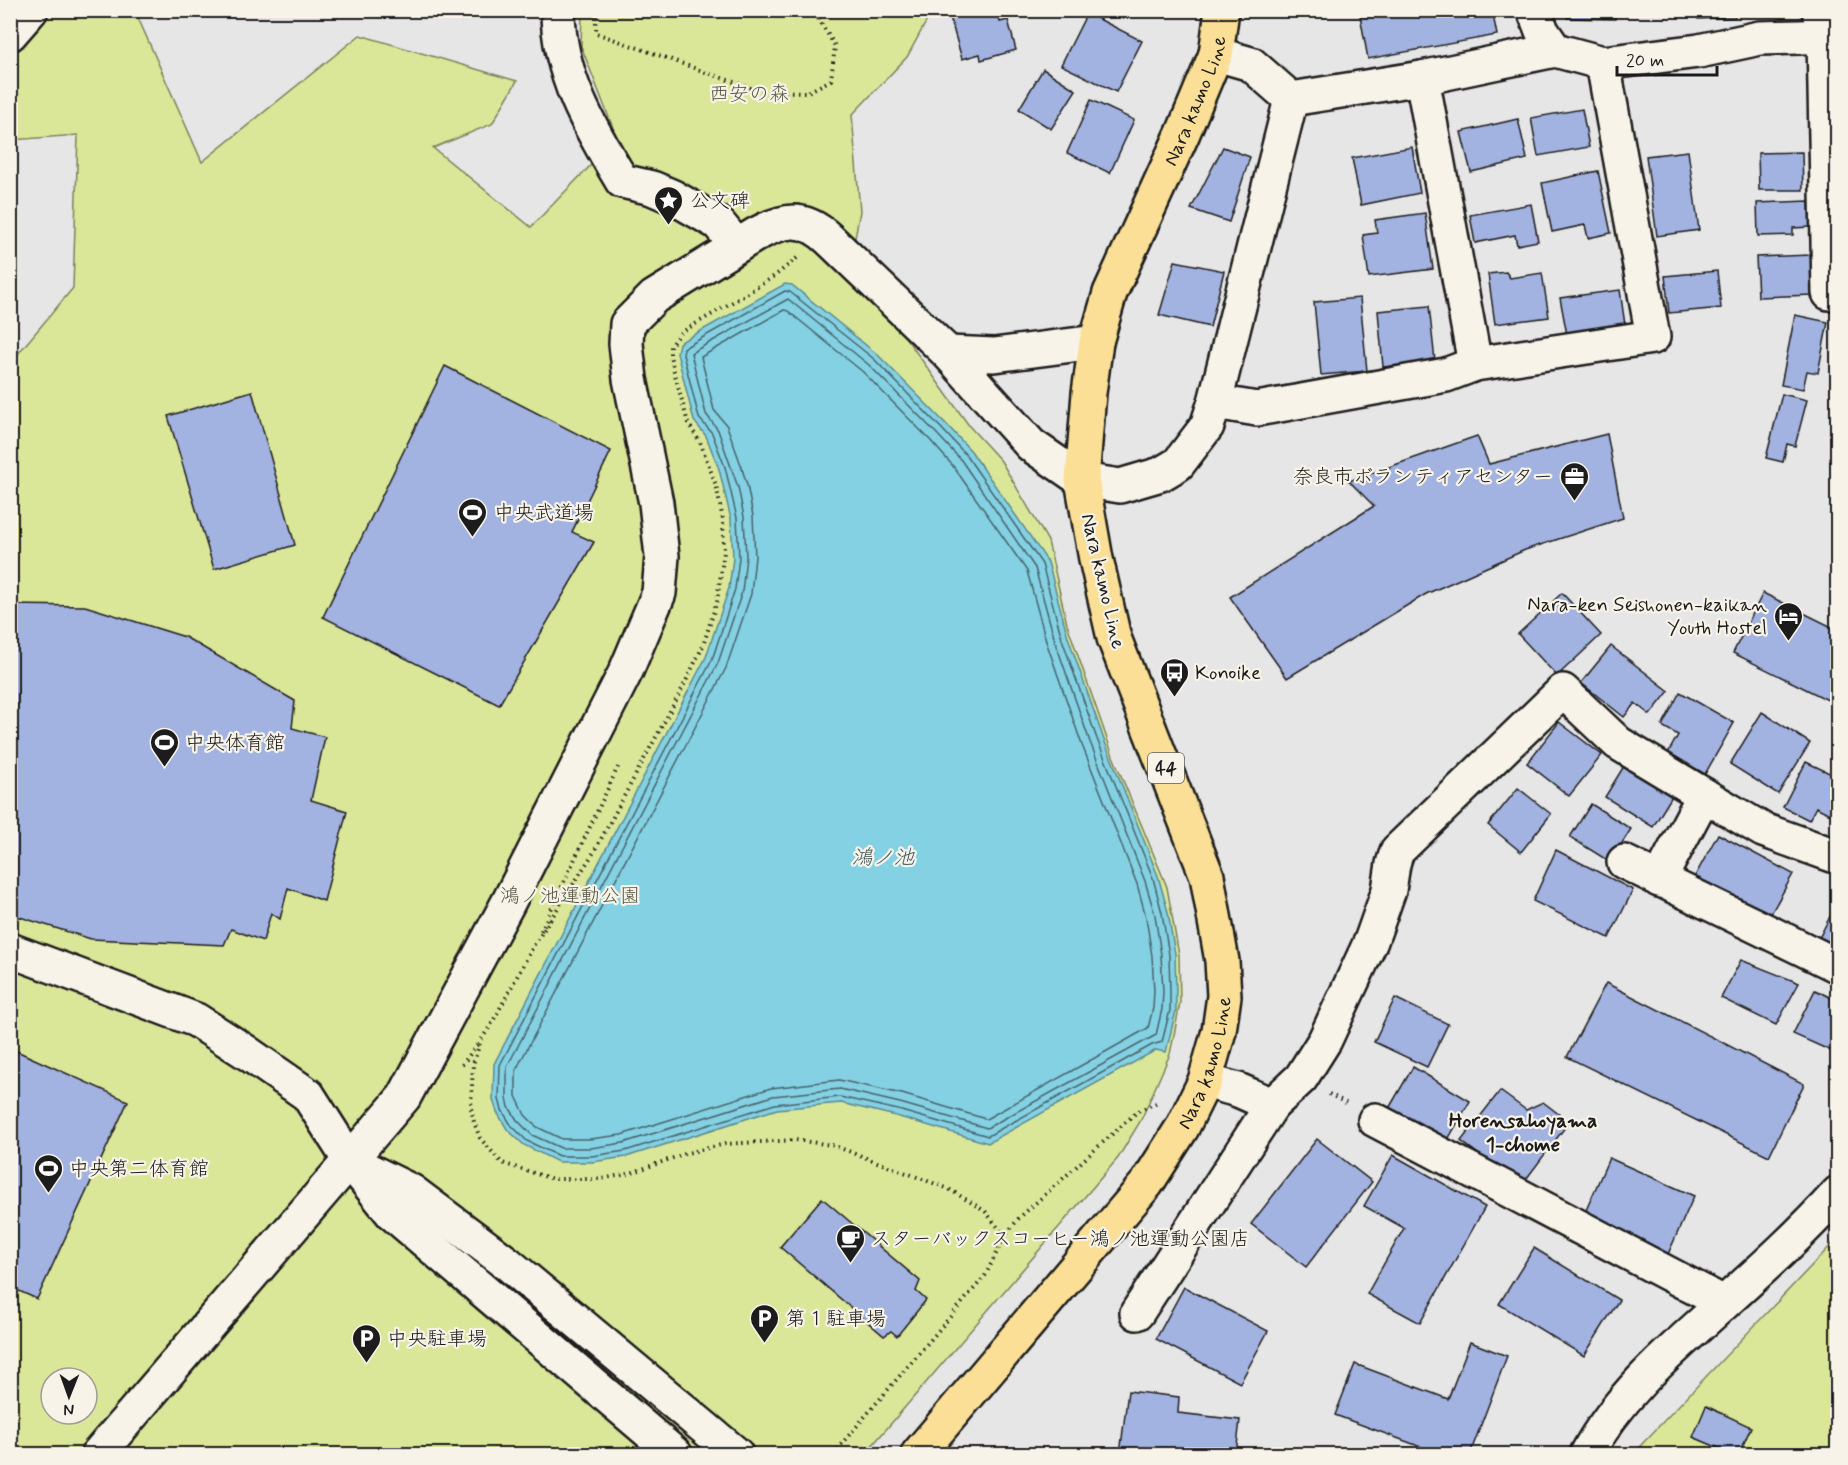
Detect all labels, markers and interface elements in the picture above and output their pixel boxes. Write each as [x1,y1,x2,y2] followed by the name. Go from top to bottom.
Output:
[1158,34,1233,171] street label: Nara kamo Line
[1617,39,1718,77] scale bar
[1626,49,1664,73] text: 20 m
[709,81,789,108] park label: 西安の森
[653,184,685,226] place icon: 公文碑
[690,188,750,215] place label: 公文碑
[1558,460,1590,502] office icon: 奈良市ボランティアセンター
[1293,464,1553,491] place label: 奈良市ボランティアセンター
[457,496,489,538] sports icon: 中央武道場
[494,500,594,527] place label: 中央武道場
[1074,511,1131,652] street label: Nara kamo Line
[1527,592,1767,642] place label: Nara-ken Seishonen-kaikan Youth Hostel
[1772,600,1804,642] hotel icon: Nara-ken Seishonen-kaikan Youth Hostel
[1158,656,1190,698] bus stop icon: Konoike
[1195,660,1261,687] place label: Konoike
[148,726,180,768] sports icon: 中央体育館
[185,730,285,757] place label: 中央体育館
[1148,753,1184,783] road number: 44
[852,844,915,872] water label: 鴻ノ池
[500,883,640,910] park label: 鴻ノ池運動公園
[1172,995,1239,1134] street label: Nara kamo Line
[1449,1107,1597,1159] district label: Horensahoyama 1-chome
[32,1152,64,1194] sports icon: 中央第二体育館
[69,1156,209,1183] place label: 中央第二体育館
[834,1222,866,1264] cafe icon: スターバックスコーヒー鴻ノ池運動公園店
[871,1226,1250,1253] place label: スターバックスコーヒー鴻ノ池運動公園店
[749,1302,781,1344] parking icon: 第１駐車場
[786,1306,886,1333] place label: 第１駐車場
[350,1322,382,1364] parking icon: 中央駐車場
[387,1326,487,1353] place label: 中央駐車場
[39,1366,99,1426] north arrow
[63,1399,74,1420] text: N

